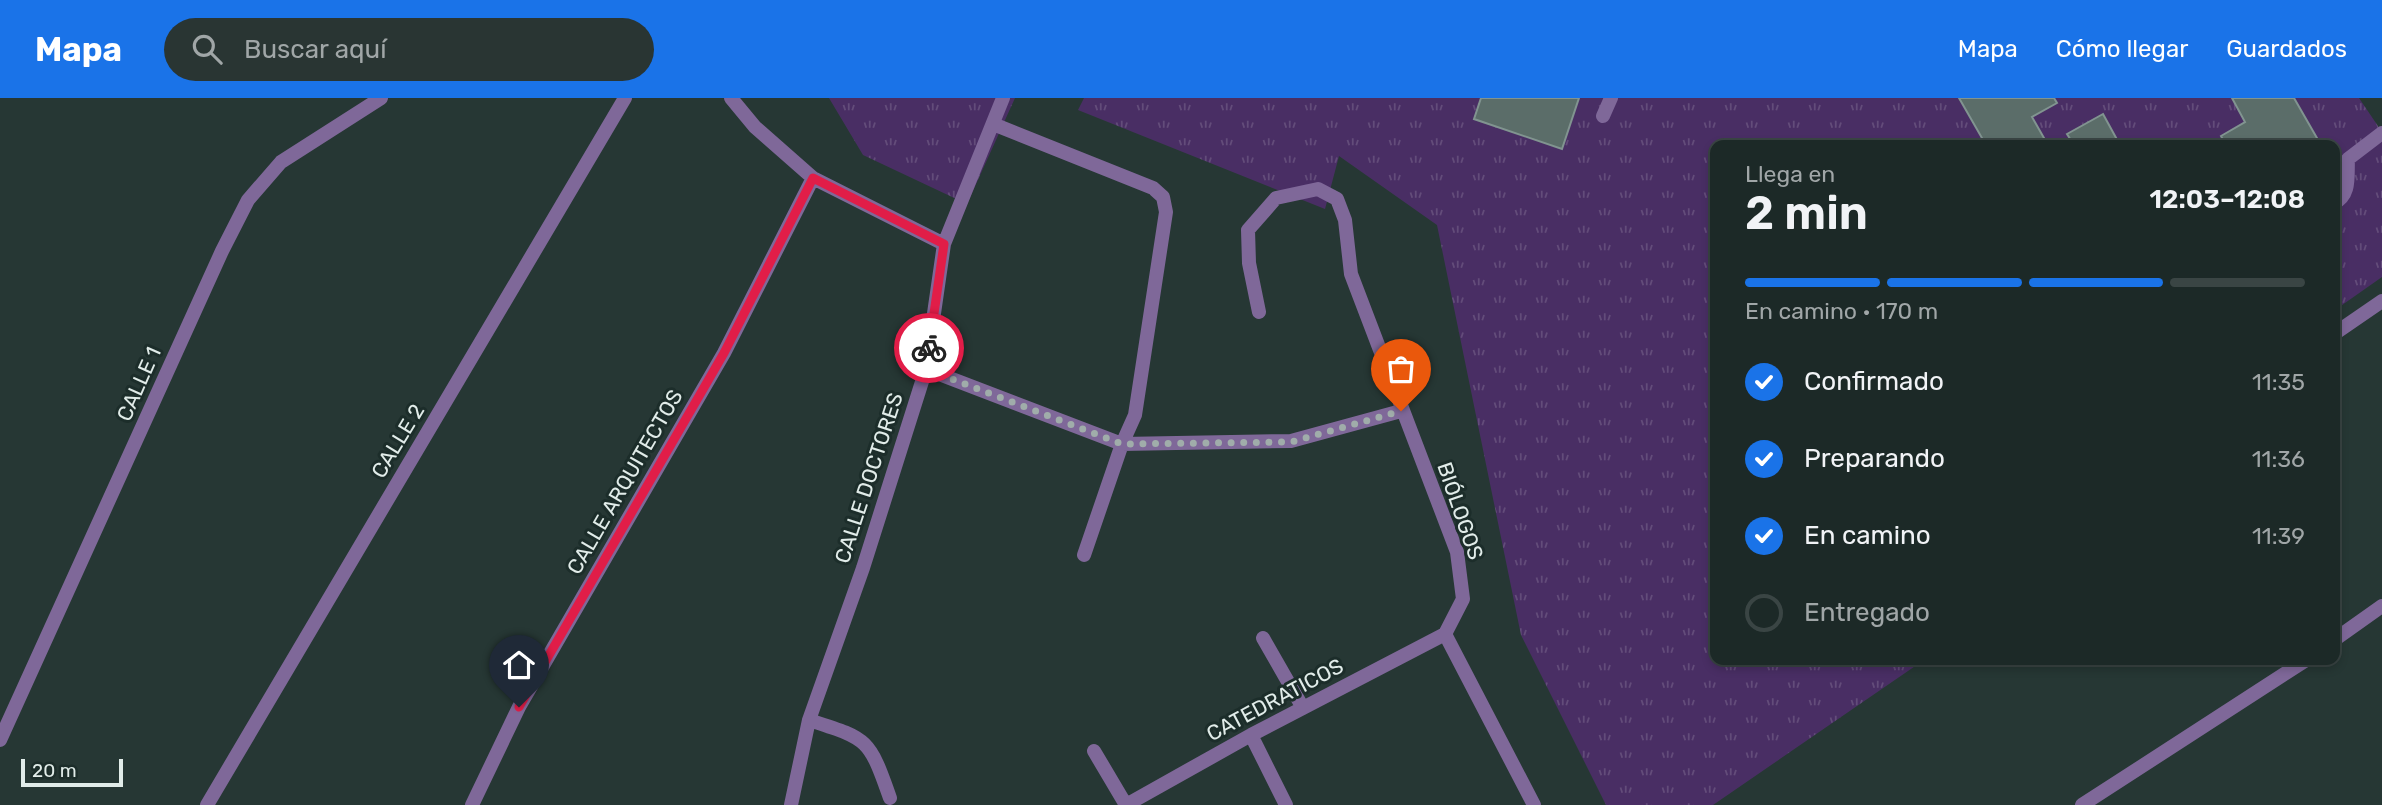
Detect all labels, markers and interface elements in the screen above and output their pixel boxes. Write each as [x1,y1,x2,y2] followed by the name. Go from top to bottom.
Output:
[164,18,654,81] search box
[35,30,122,69] text: Mapa
[188,30,226,68] icon: search
[244,34,387,65] text: Buscar aquí
[1958,35,2018,63] text: Mapa
[2056,35,2188,63] text: Cómo llegar
[2226,35,2347,63] text: Guardados
[1745,160,1835,188] text: Llega en
[2150,184,2305,215] text: 12:03–12:08
[1745,186,1868,241] text: 2 min
[1745,297,1938,325] text: En camino · 170 m
[894,313,964,383] courier
[910,329,948,367] icon: bike
[1371,339,1431,411] pin
[111,343,166,425] street label: CALLE 1
[1382,350,1420,388] icon: bag
[1745,363,1783,401] icon: check
[1804,366,1944,397] text: Confirmado
[2252,368,2305,396] text: 11:35
[561,385,688,579] street label: CALLE ARQUITECTOS
[829,389,908,566] street label: CALLE DOCTORES
[366,399,429,482] street label: CALLE 2
[1745,440,1783,478] icon: check
[1804,443,1945,474] text: Preparando
[2252,445,2305,473] text: 11:36
[1432,459,1489,563] street label: BIÓLOGOS
[1745,517,1783,555] icon: check
[1804,520,1931,551] text: En camino
[2252,522,2305,550] text: 11:39
[1804,597,1930,628] text: Entregado
[489,635,549,707] pin
[500,646,538,684] icon: home
[1202,653,1347,746] street label: CATEDRATICOS
[21,756,122,788] scale bar
[32,759,77,782] text: 20 m

